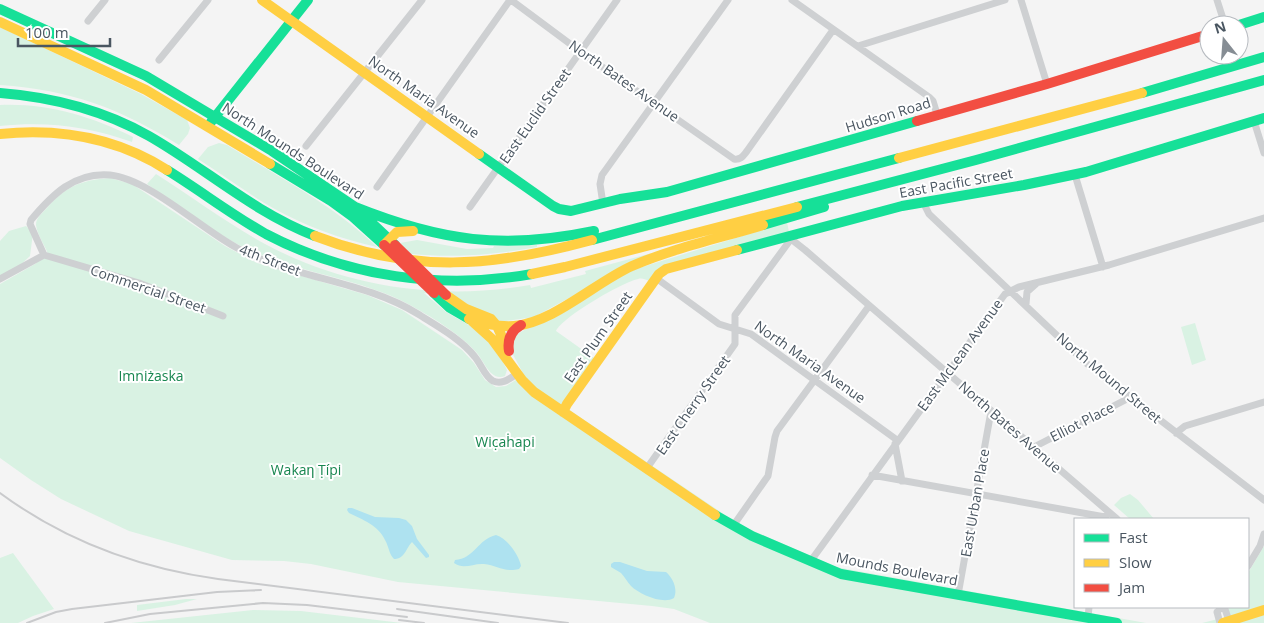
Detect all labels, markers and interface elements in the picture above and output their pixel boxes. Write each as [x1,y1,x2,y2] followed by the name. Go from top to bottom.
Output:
[18,15,110,47] scale bar
[1199,15,1249,65] north arrow
[1212,16,1228,38] text: N
[25,22,69,42] text: 100 m
[565,35,683,126] street label: North Bates Avenue
[365,51,484,142] street label: North Maria Avenue
[495,64,575,167] street label: East Euclid Street
[843,93,933,137] street label: Hudson Road
[219,98,368,204] street label: North Mounds Boulevard
[898,163,1014,202] street label: East Pacific Street
[237,239,304,280] street label: 4th Street
[88,260,208,317] street label: Commercial Street
[559,287,636,386] street label: East Plum Street
[913,295,1007,415] street label: East McLean Avenue
[751,316,870,407] street label: North Maria Avenue
[1053,328,1166,427] street label: North Mound Street
[651,351,734,458] street label: East Cherry Street
[118,366,184,385] park label: Imniżaska
[955,377,1066,477] street label: North Bates Avenue
[1046,397,1117,446] street label: Elliot Place
[475,432,535,451] park label: Wic̣aḣapi
[956,447,993,559] street label: East Urban Place
[271,460,341,479] park label: Waḳaƞ Ṭípi
[1074,518,1249,608] legend
[1119,527,1148,547] text: Fast
[835,547,960,590] street label: Mounds Boulevard
[1119,552,1152,572] text: Slow
[1117,577,1145,597] text: Jam

